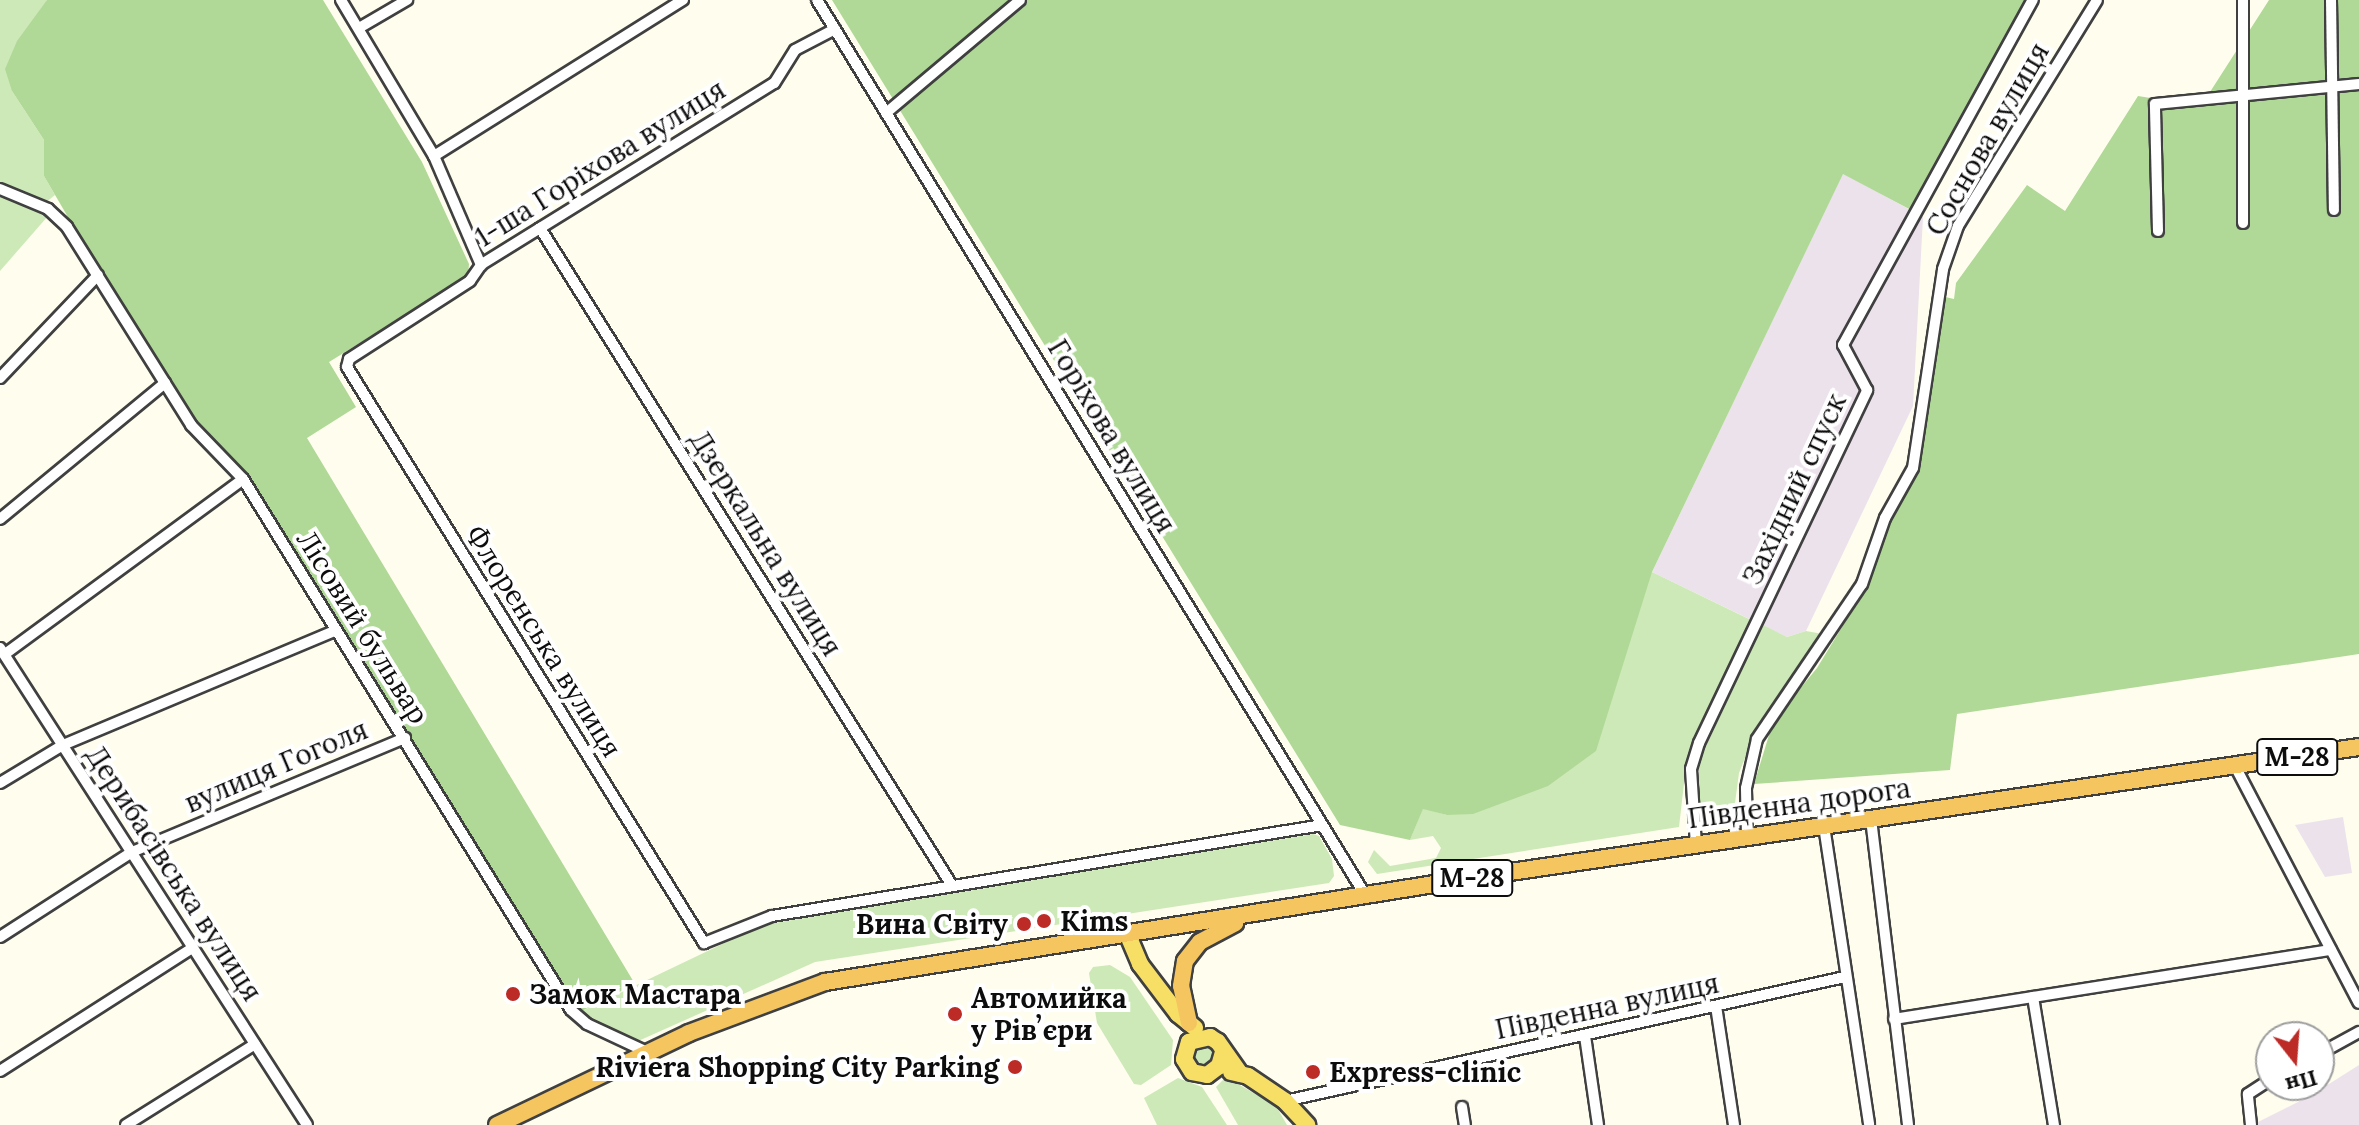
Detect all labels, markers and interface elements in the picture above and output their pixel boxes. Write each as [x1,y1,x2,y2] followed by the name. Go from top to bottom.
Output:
[1918,37,2056,241] street label: Соснова вулиця
[469,72,731,254] street label: 1-ша Горіхова вулиця
[1041,333,1183,539] street label: Горіхова вулиця
[1735,388,1853,590] street label: Західний спуск
[683,424,849,662] street label: Дзеркальна вулиця
[459,519,629,763] street label: Флоренська вулиця
[290,524,436,730] street label: Лісовий бульвар
[179,712,373,820] street label: вулиця Гоголя
[2255,735,2339,779] road number: М-28
[79,739,269,1007] street label: Дерибасівська вулиця
[1685,771,1913,835] street label: Південна дорога
[1430,856,1514,900] road number: М-28
[1060,904,1128,938] place label: Kims
[856,907,1008,941] place label: Вина Світу
[1035,912,1053,930] marker: Kims
[1015,915,1033,933] marker: Вина Світу
[1492,966,1722,1046] street label: Південна вулиця
[529,977,741,1011] place label: Замок Мастара
[971,981,1127,1047] place label: Автомийка у Рівʼєри
[504,985,522,1003] marker: Замок Мастара
[946,1005,964,1023] marker: Автомийка у Рівʼєри
[2255,1021,2335,1101] north arrow
[595,1050,999,1084] place label: Riviera Shopping City Parking
[1329,1055,1521,1089] place label: Express-clinic
[1006,1058,1024,1076] marker: Riviera Shopping City Parking
[1304,1063,1322,1081] marker: Express-clinic
[2282,1064,2321,1100] text: Пн

